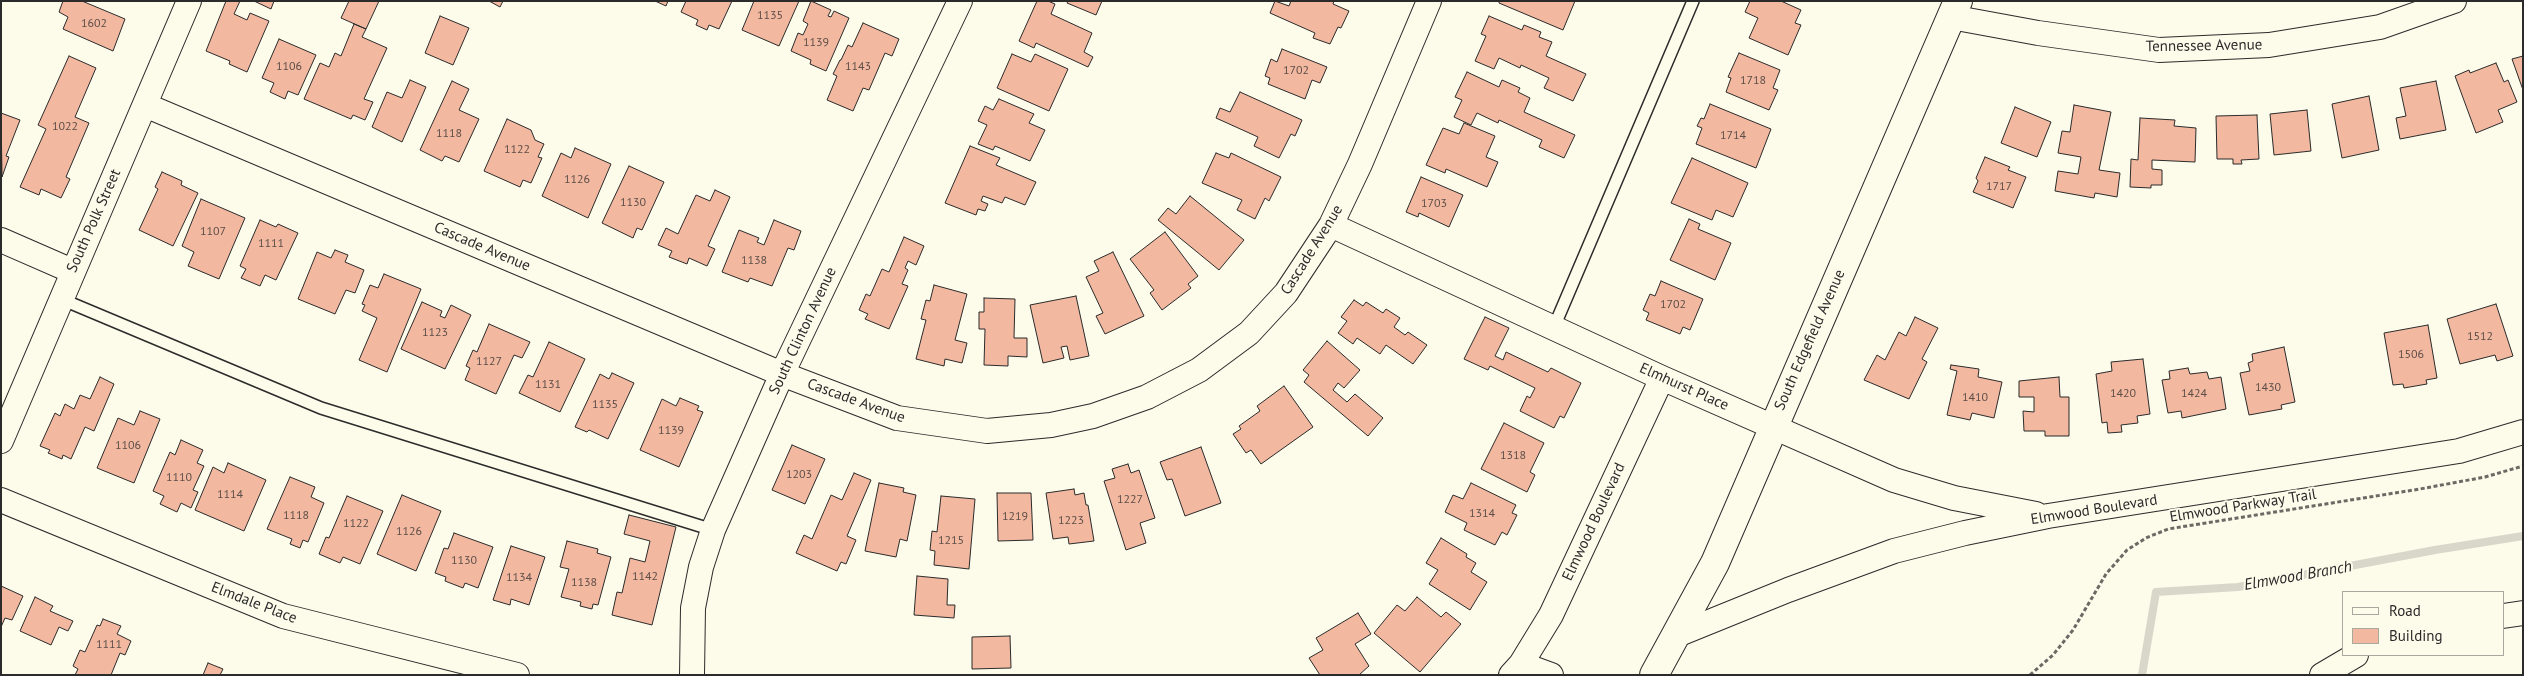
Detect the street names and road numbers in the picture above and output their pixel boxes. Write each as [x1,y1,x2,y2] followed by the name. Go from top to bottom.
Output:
[2146,36,2262,56] street label: Tennessee Avenue
[63,167,125,275] street label: South Polk Street
[1277,202,1347,298] street label: Cascade Avenue
[431,219,533,275] street label: Cascade Avenue
[766,264,840,398] street label: South Clinton Avenue
[1771,267,1849,413] street label: South Edgefield Avenue
[1637,359,1731,415] street label: Elmhurst Place
[805,375,907,427] street label: Cascade Avenue
[1559,460,1629,584] street label: Elmwood Boulevard
[2168,486,2318,526] street label: Elmwood Parkway Trail
[2029,491,2159,529] street label: Elmwood Boulevard
[209,578,299,628] street label: Elmdale Place

